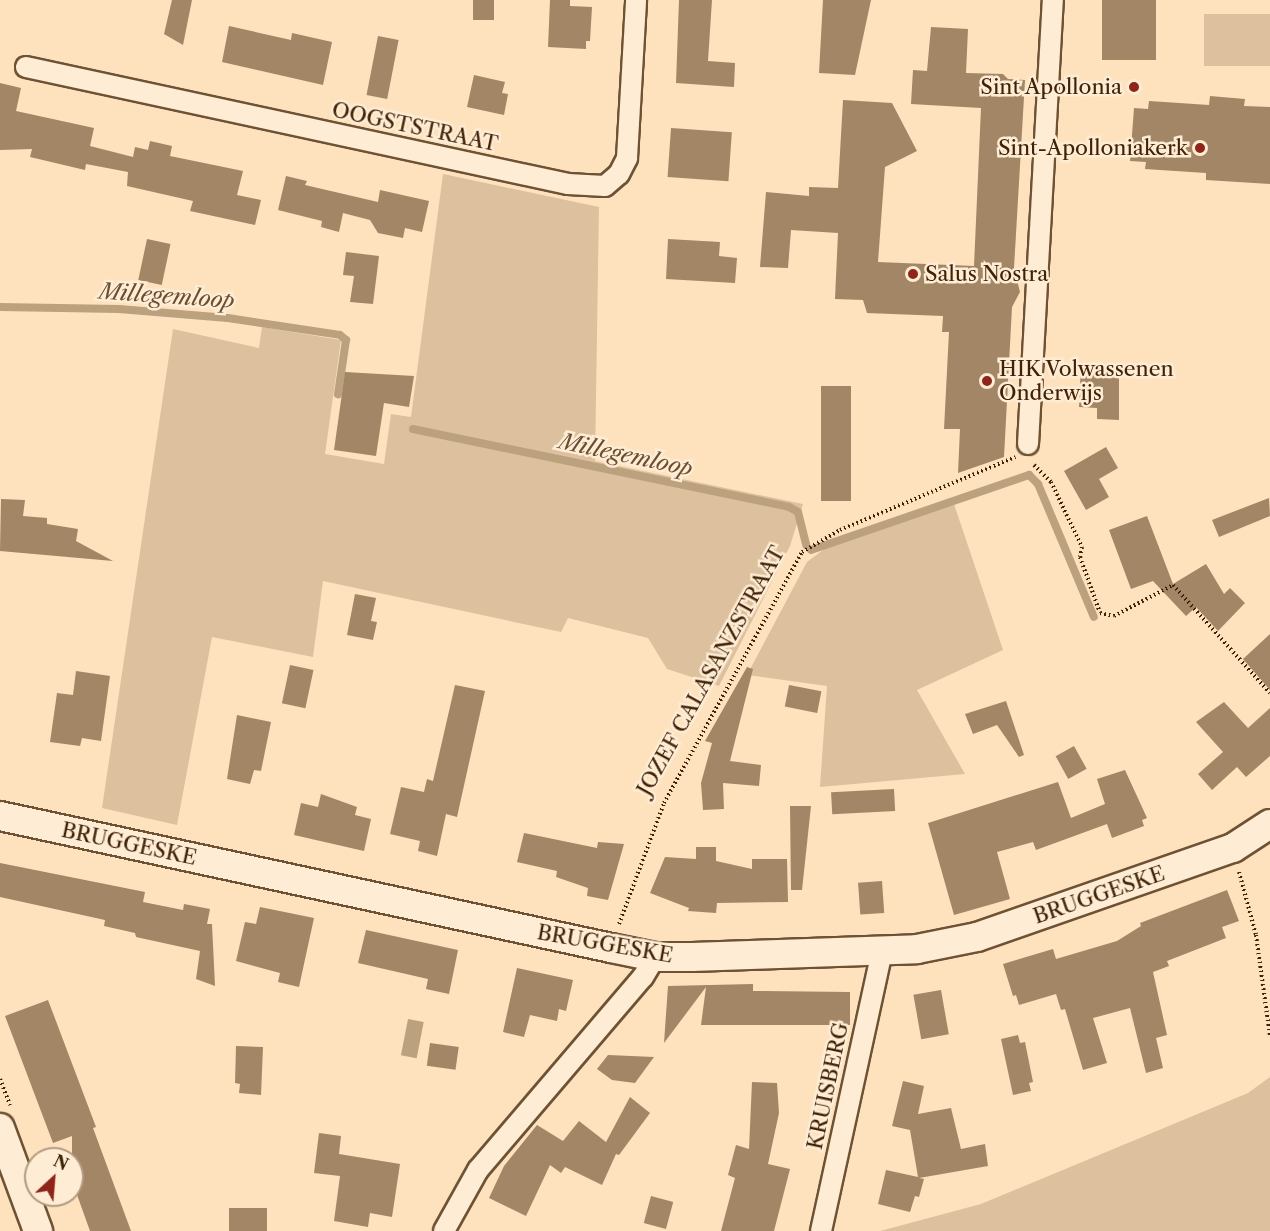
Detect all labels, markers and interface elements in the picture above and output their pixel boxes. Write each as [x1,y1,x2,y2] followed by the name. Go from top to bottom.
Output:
[980,74,1122,100] place label: Sint Apollonia
[1127,80,1141,94] marker: Sint Apollonia
[330,97,500,157] street label: OOGSTSTRAAT
[998,135,1188,161] place label: Sint-Apolloniakerk
[1193,141,1207,155] marker: Sint-Apolloniakerk
[925,261,1048,287] place label: Salus Nostra
[906,267,920,281] marker: Salus Nostra
[98,278,236,314] water label: Millegemloop
[999,356,1175,406] place label: HIK Volwassenen Onderwijs
[980,374,994,388] marker: HIK Volwassenen Onderwijs
[557,428,695,482] water label: Millegemloop
[632,542,790,800] street label: JOZEF CALASANZSTRAAT
[59,817,199,871] street label: BRUGGESKE
[1030,861,1168,929] street label: BRUGGESKE
[535,920,675,968] street label: BRUGGESKE
[802,1020,854,1152] street label: KRUISBERG
[24,1147,84,1207] north arrow
[50,1151,72,1175] text: N

